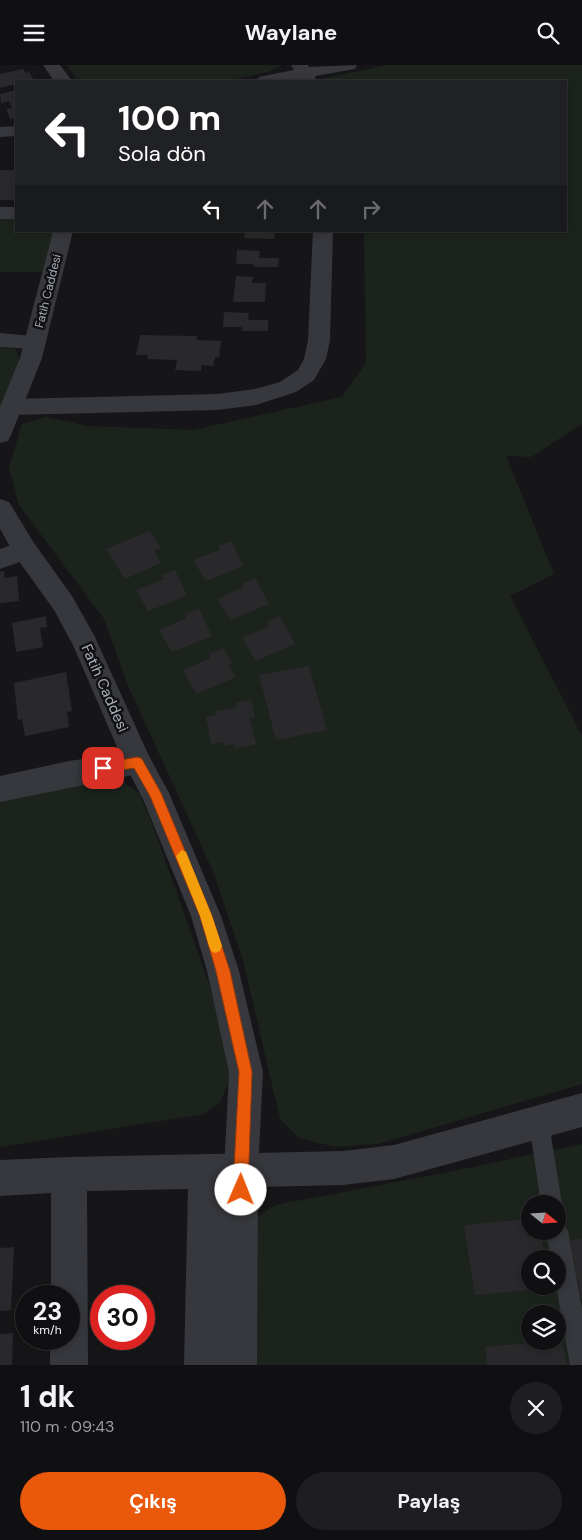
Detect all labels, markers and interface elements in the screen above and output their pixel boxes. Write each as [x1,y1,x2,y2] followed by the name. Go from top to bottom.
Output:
[245,18,337,47] text: Waylane
[20,19,48,47] icon: menu
[534,19,562,47] icon: search
[118,95,221,141] text: 100 m
[35,100,100,165] icon: left
[118,139,206,168] text: Sola dön
[198,195,226,223] icon: left
[251,195,279,223] icon: ahead
[304,195,332,223] icon: ahead
[357,195,385,223] icon: right
[31,252,65,330] street label: Fatih Caddesi
[77,641,133,735] street label: Fatih Caddesi
[82,747,124,789] pin
[89,754,117,782] icon: arrive
[214,1163,266,1215] position arrow
[521,1195,566,1240] north arrow
[521,1195,566,1350] map controls
[521,1250,566,1295] button: search
[90,1285,155,1350] speed limit sign: 30
[33,1295,62,1328] text: 23
[521,1305,566,1350] button: layers
[33,1322,62,1338] text: km/h
[20,1377,75,1416] text: 1 dk
[510,1382,562,1434] button: close
[20,1416,115,1437] text: 110 m · 09:43
[20,1472,286,1530] button: Çıkış
[296,1472,562,1530] button: Paylaş

